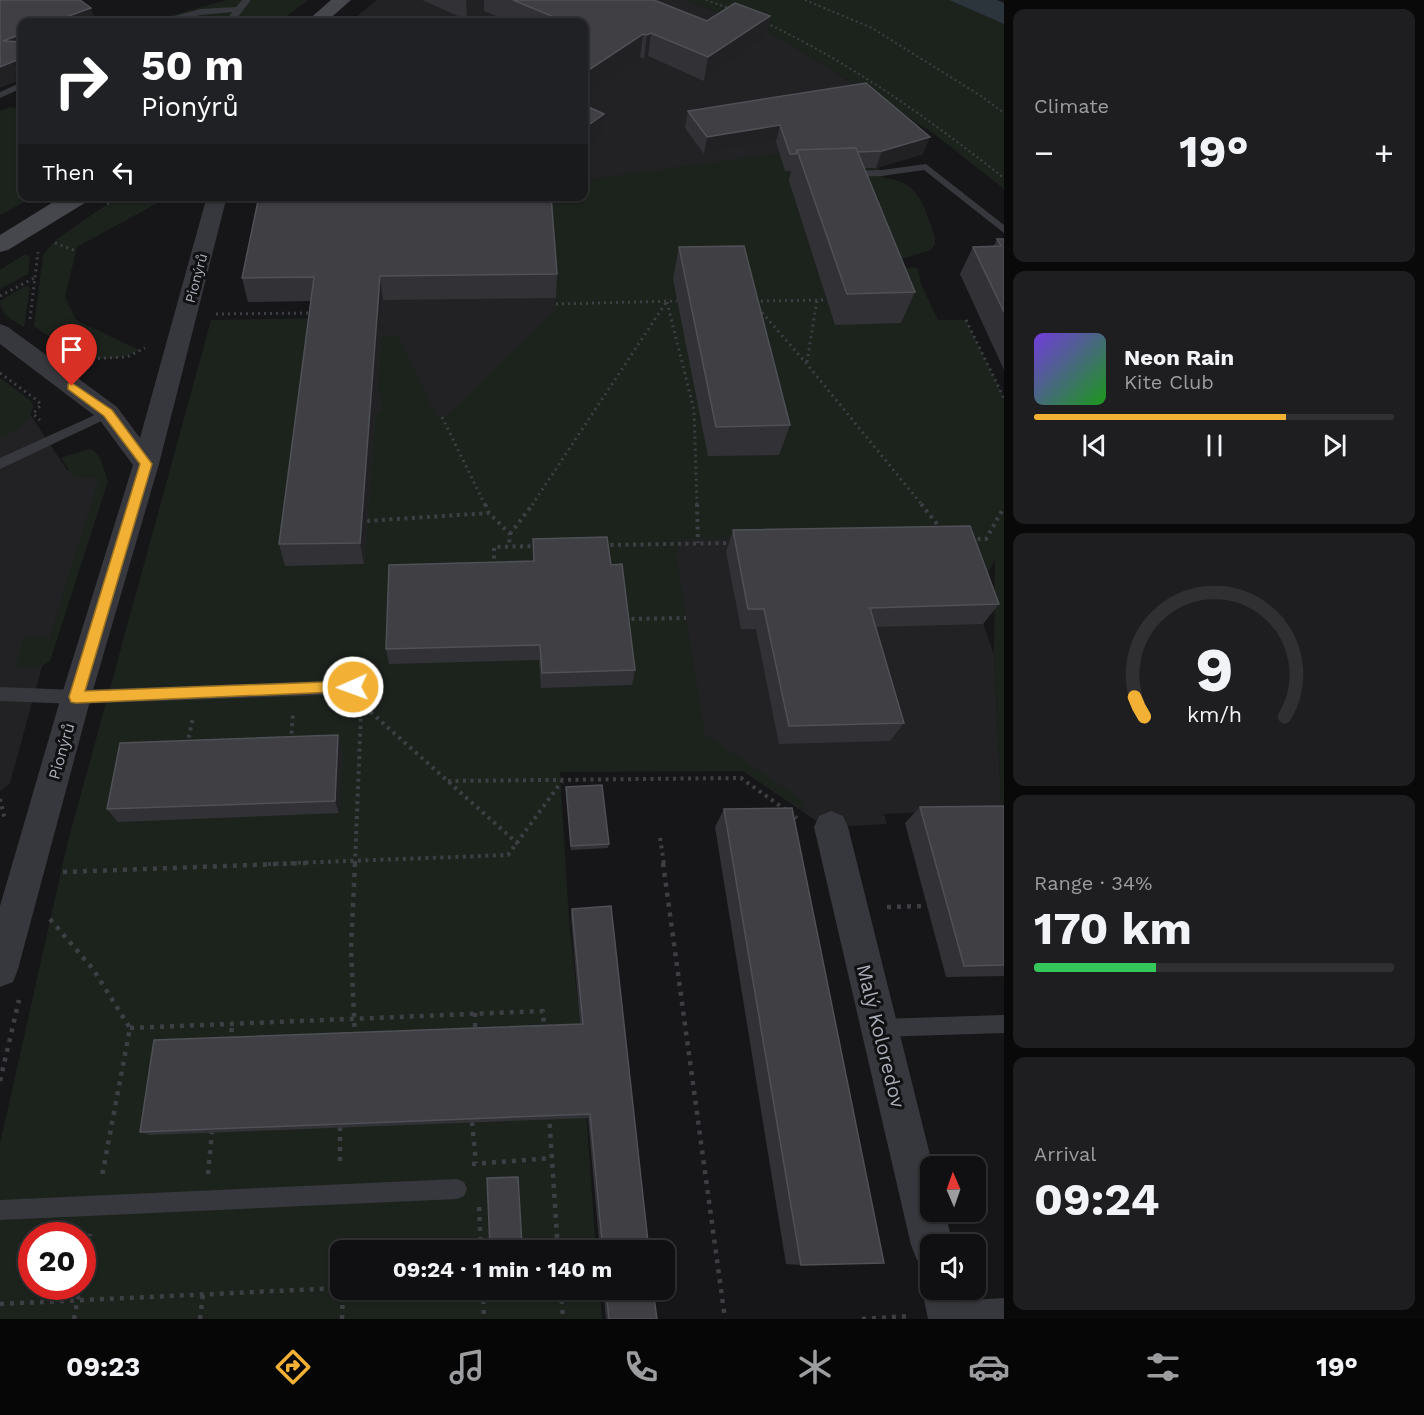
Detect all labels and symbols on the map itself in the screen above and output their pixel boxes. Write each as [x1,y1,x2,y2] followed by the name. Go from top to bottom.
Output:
[182,251,210,305] street label: Pionýrů
[46,324,97,386] pin
[321,655,385,719] position arrow
[44,721,79,782] street label: Pionýrů
[852,962,911,1111] street label: Malý Koloredov
[920,1156,986,1222] north arrow
[18,1222,96,1300] speed limit sign: 20

